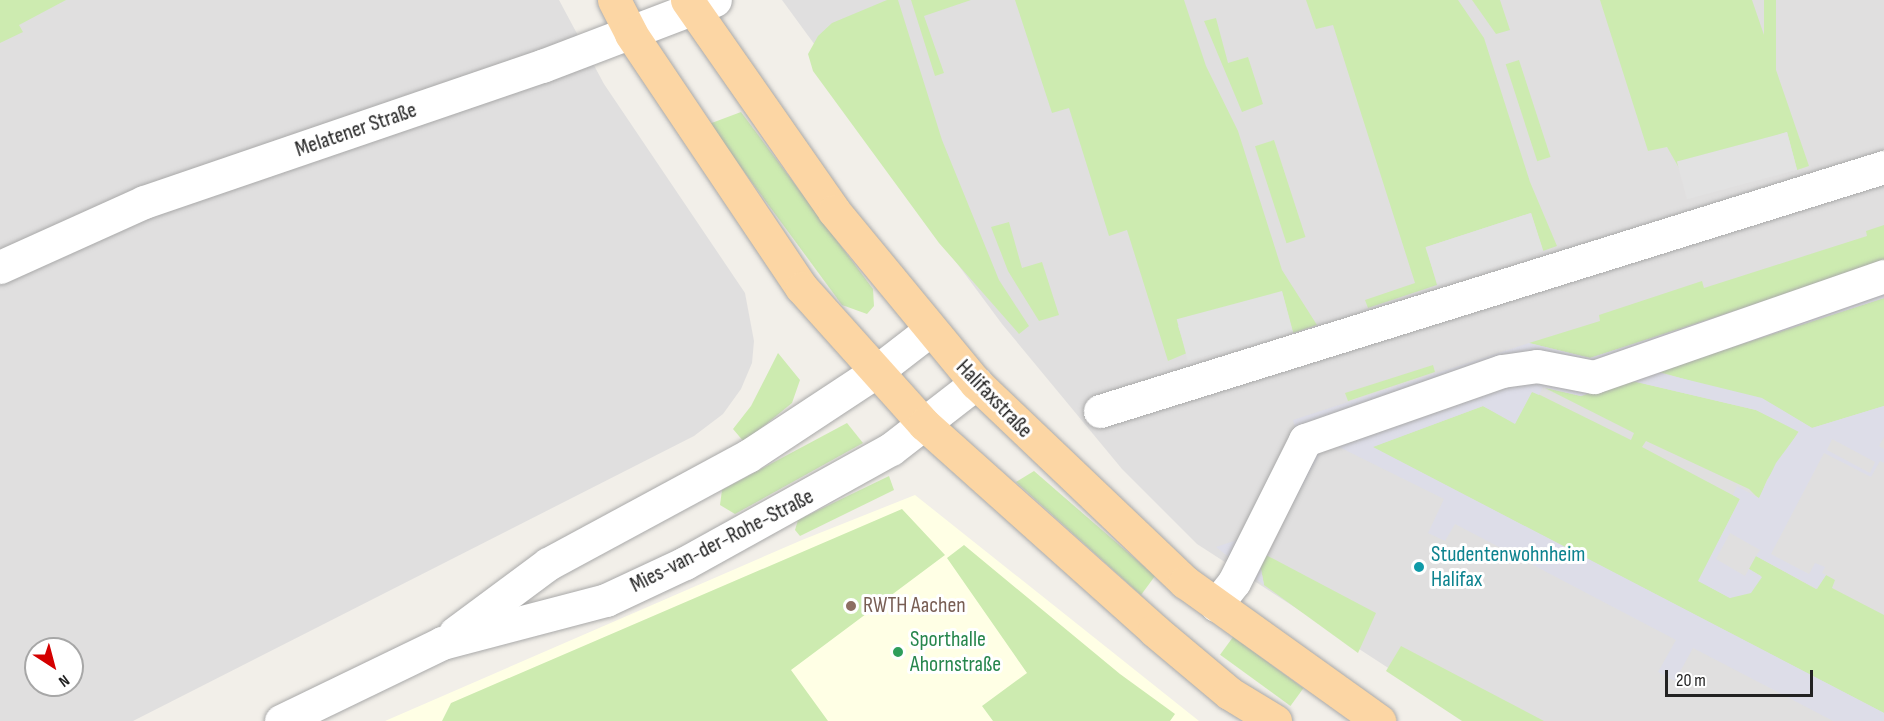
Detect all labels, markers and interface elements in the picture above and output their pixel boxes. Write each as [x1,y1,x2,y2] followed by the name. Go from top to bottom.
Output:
[292,97,420,163] street label: Melatener Straße
[950,355,1038,443] street label: Halifaxstraße
[626,483,818,599] street label: Mies-van-der-Rohe-Straße
[1431,541,1585,592] place label: Studentenwohnheim Halifax
[1412,560,1426,574] marker: Studentenwohnheim Halifax
[863,593,966,619] place label: RWTH Aachen
[844,599,858,613] marker: RWTH Aachen
[910,626,1001,678] place label: Sporthalle Ahornstraße
[24,637,84,697] north arrow
[891,645,905,659] marker: Sporthalle Ahornstraße
[1668,658,1816,696] scale bar
[55,670,73,691] text: N
[1676,670,1706,691] text: 20 m

